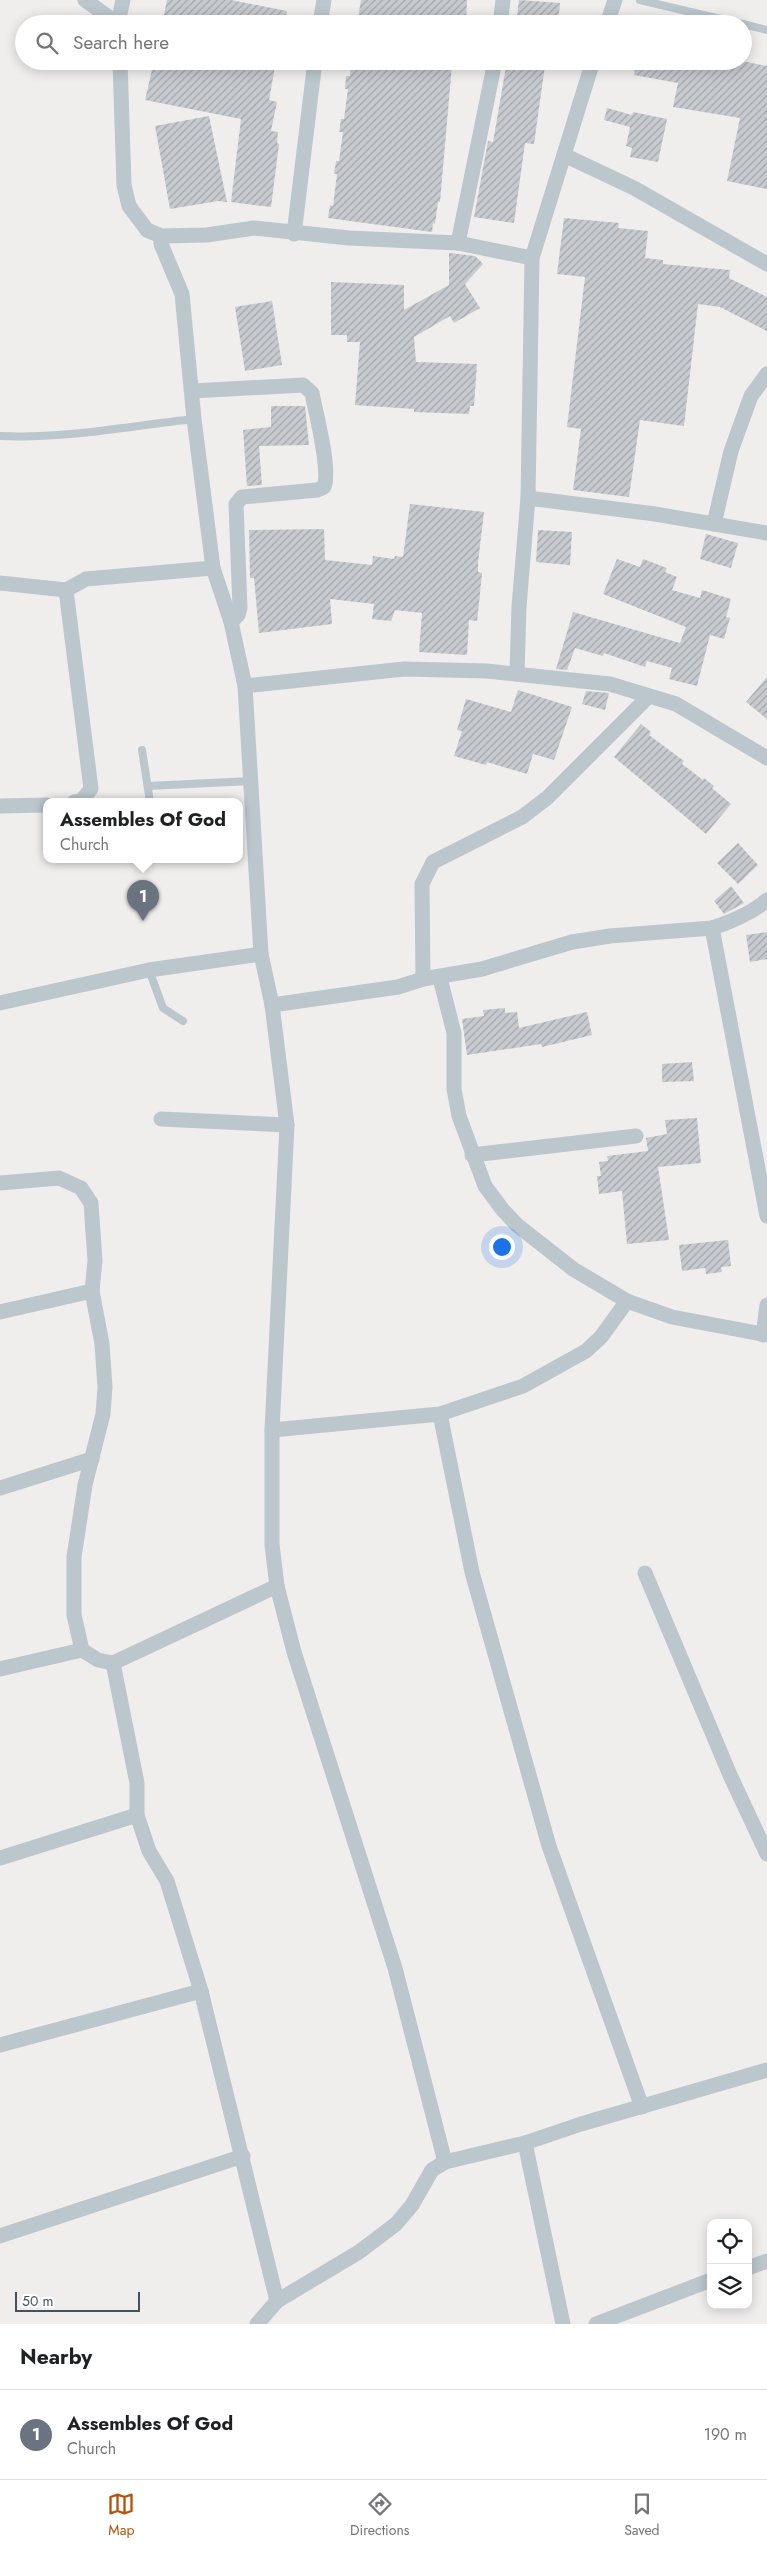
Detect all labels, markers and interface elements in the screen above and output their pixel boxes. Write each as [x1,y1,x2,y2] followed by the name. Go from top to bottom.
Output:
[15,15,752,70] search box
[33,29,61,57] icon: search
[73,29,169,56] text: Search here
[43,798,243,863] popup
[60,806,226,833] text: Assembles Of God
[60,833,109,856] text: Church
[127,880,159,921] pin: 1
[489,1234,515,1260] your location
[707,2219,752,2309] map controls
[707,2219,752,2264] button: locate
[707,2264,752,2309] button: layers
[15,2289,140,2312] scale bar
[22,2291,53,2311] text: 50 m
[20,2342,92,2372] text: Nearby
[67,2410,233,2437] text: Assembles Of God
[32,2423,40,2446] text: 1
[704,2423,747,2446] text: 190 m
[67,2437,116,2460] text: Church
[107,2490,135,2540] tab: Map
[350,2490,409,2540] tab: Directions
[624,2490,660,2540] tab: Saved

